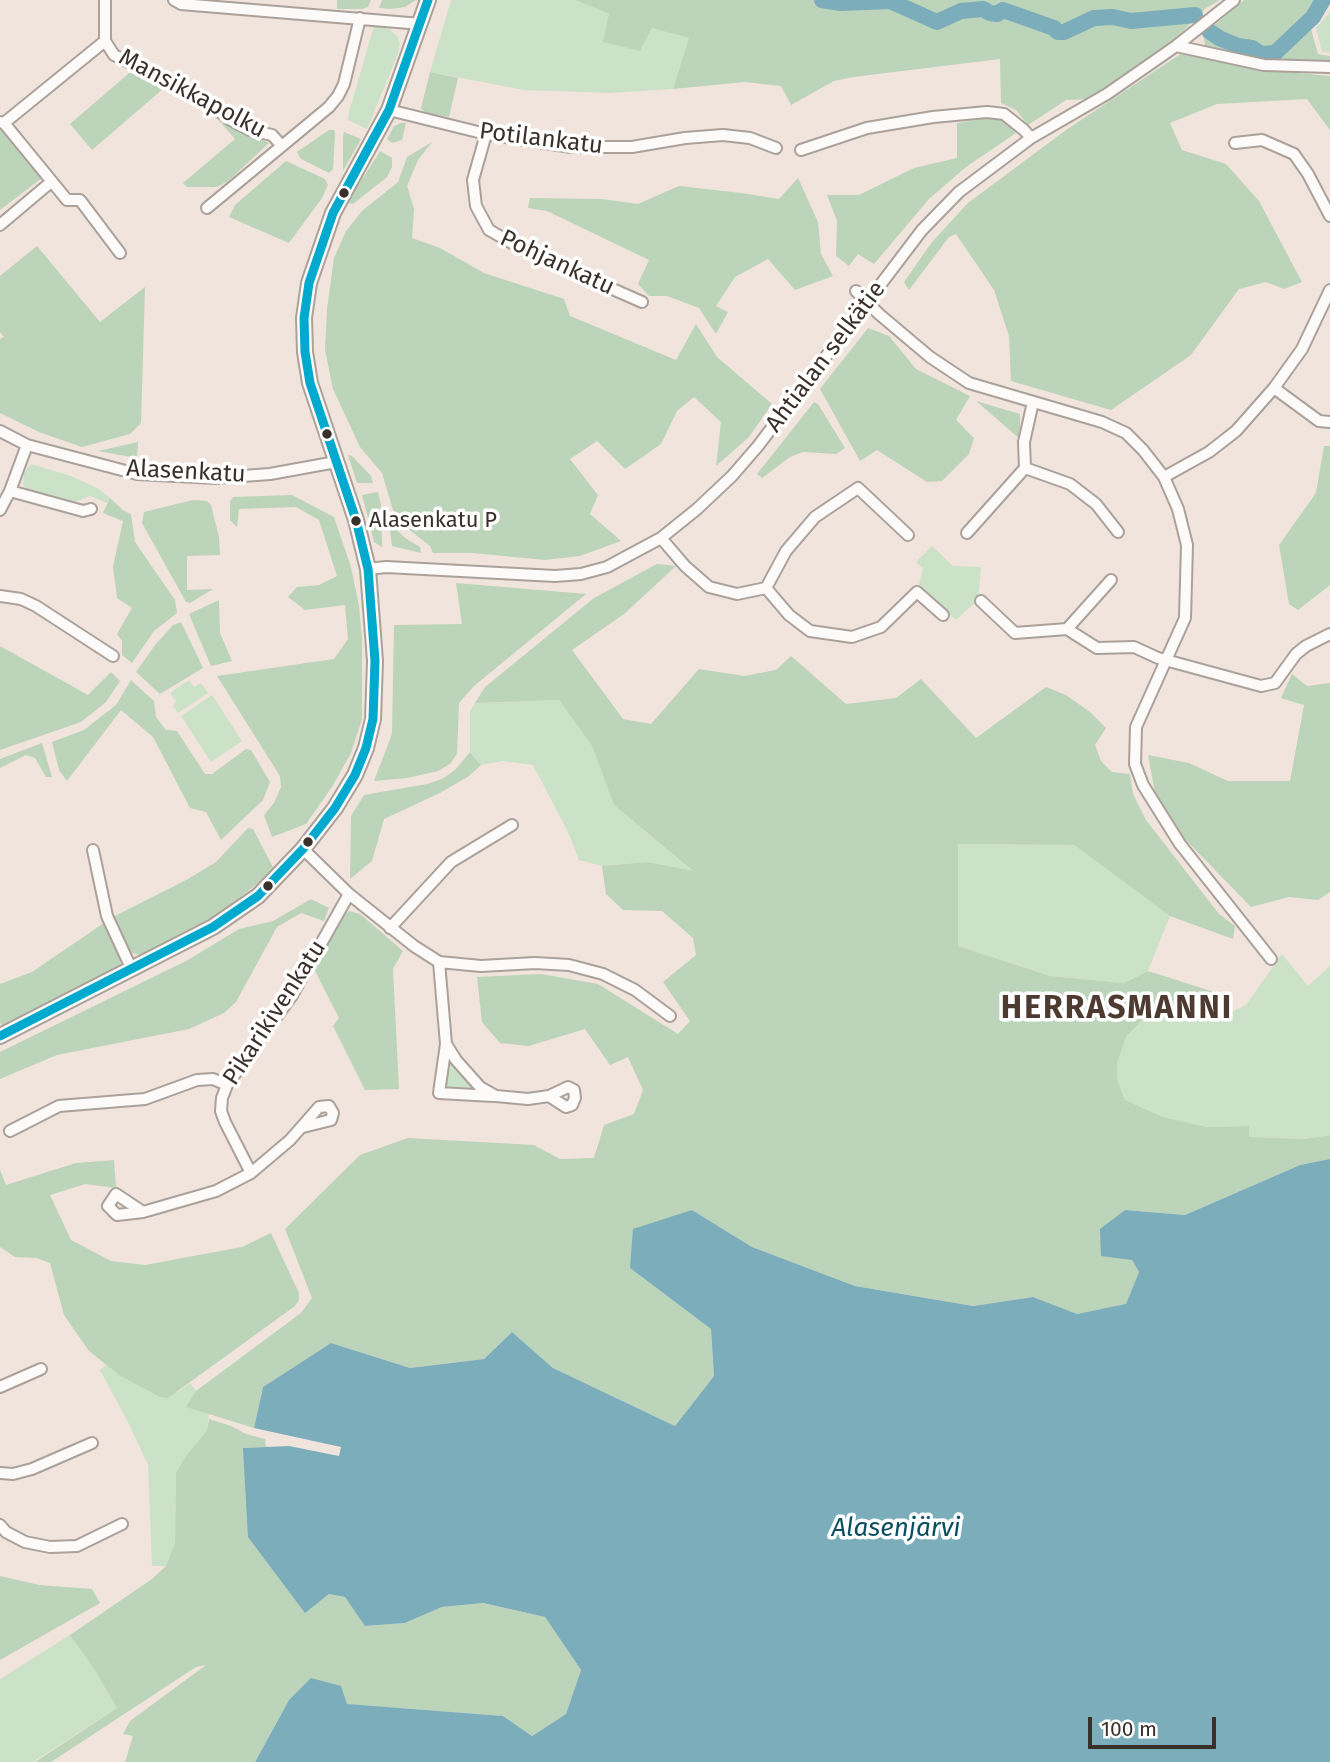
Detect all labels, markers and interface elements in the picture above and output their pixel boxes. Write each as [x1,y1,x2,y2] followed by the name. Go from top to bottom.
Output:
[114,43,270,145] street label: Mansikkapolku
[478,117,604,161] street label: Potilankatu
[337,186,351,200] unlabelled marker
[495,224,619,302] street label: Pohjankatu
[760,276,892,438] street label: Ahtialan selkätie
[320,427,334,441] unlabelled marker
[126,454,246,490] street label: Alasenkatu
[369,508,497,534] place label: Alasenkatu P
[349,514,363,528] marker: Alasenkatu P
[301,835,315,849] unlabelled marker
[261,879,275,893] unlabelled marker
[217,935,333,1091] street label: Pikarikivenkatu
[1002,990,1232,1028] district label: HERRASMANNI
[831,1513,961,1545] water label: Alasenjärvi
[1092,1702,1220,1746] scale bar
[1101,1716,1157,1742] text: 100 m

